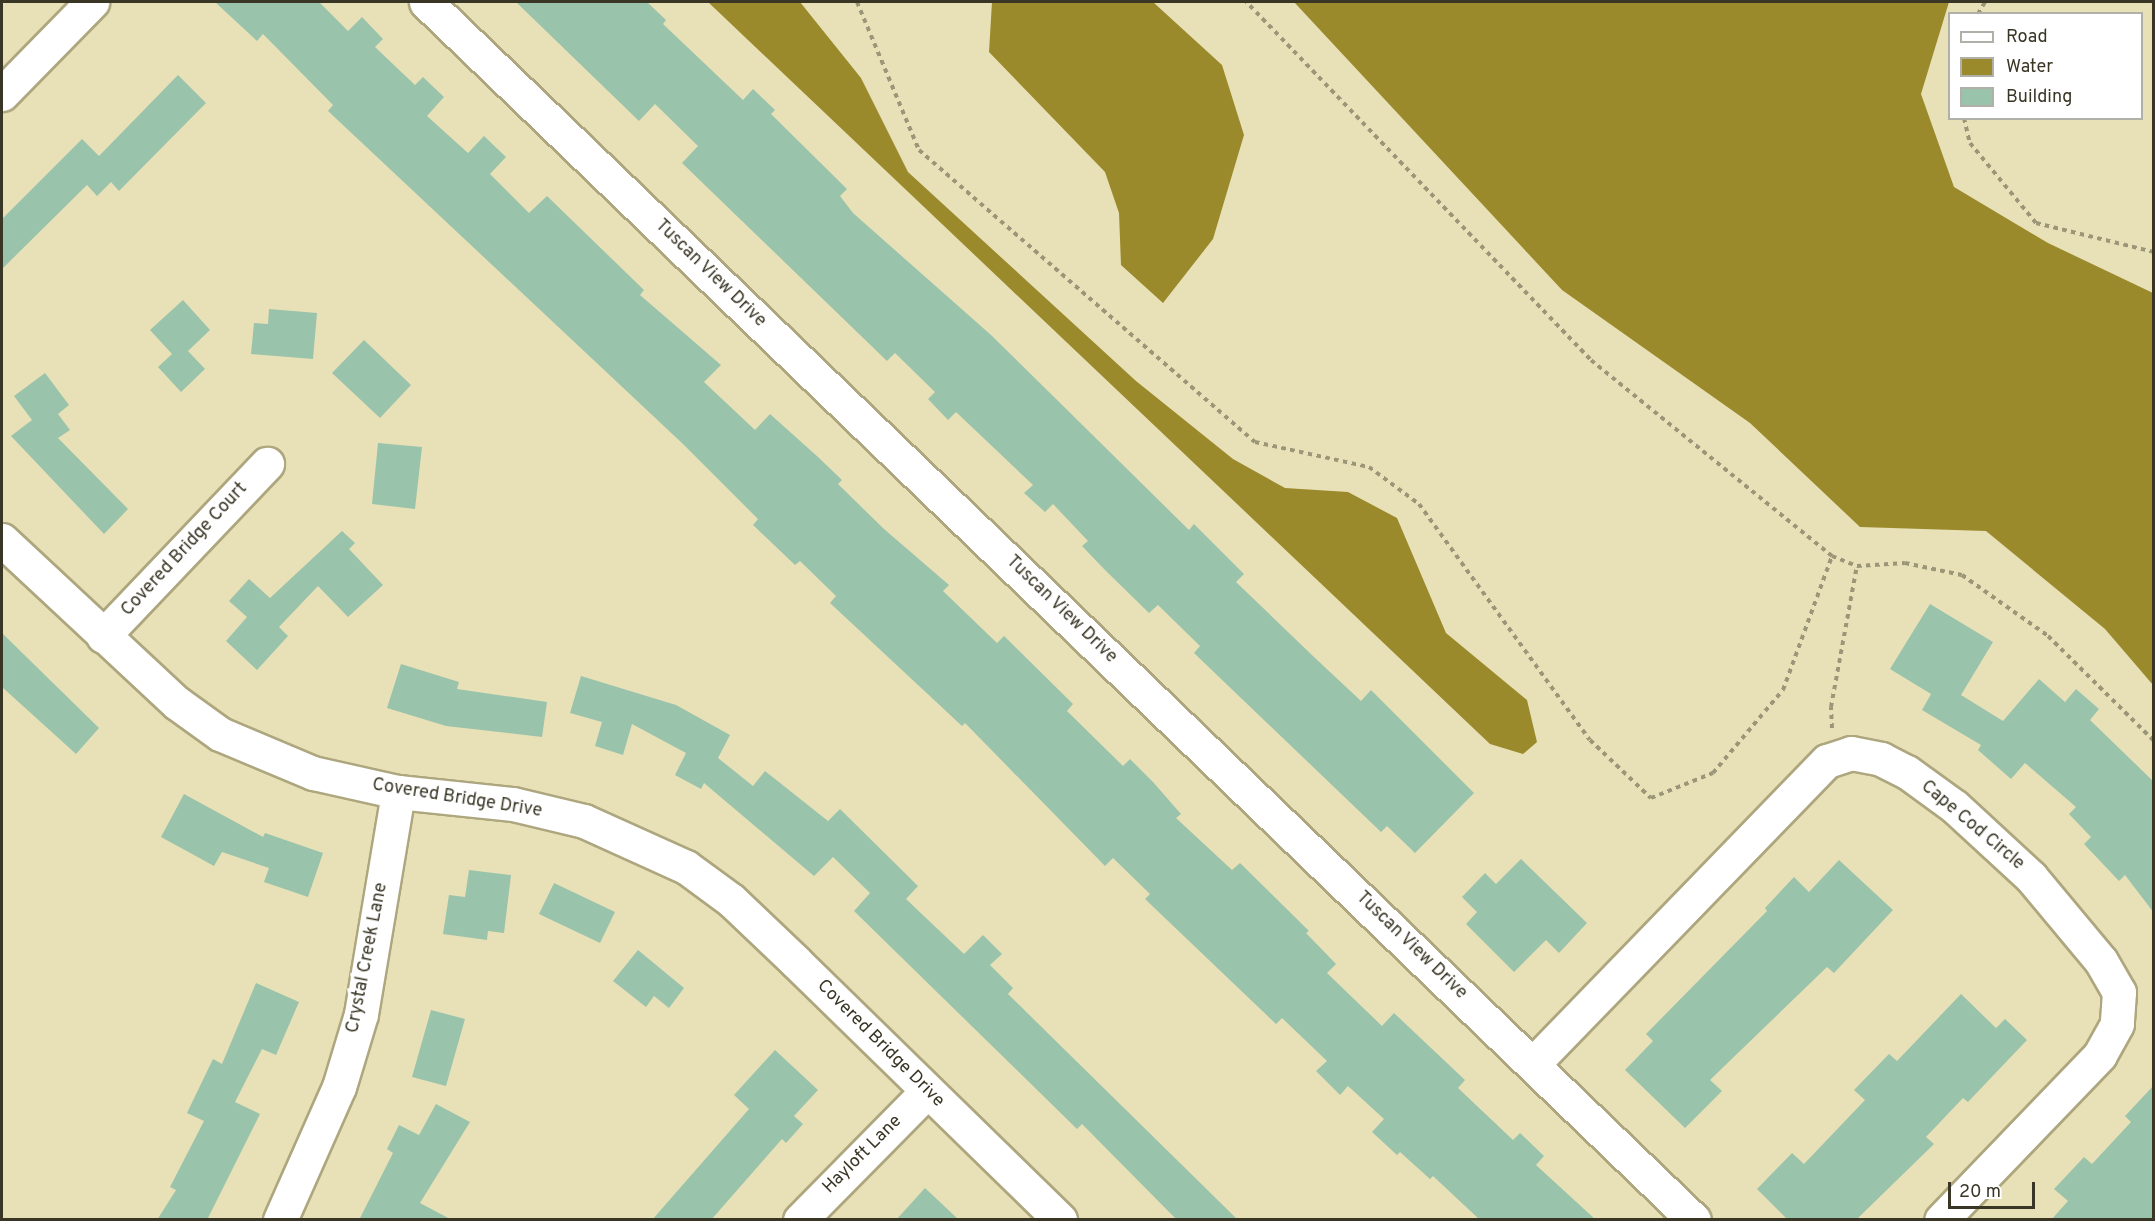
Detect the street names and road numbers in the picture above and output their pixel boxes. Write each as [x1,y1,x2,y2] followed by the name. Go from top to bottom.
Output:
[650,215,770,333] street label: Tuscan View Drive
[117,479,253,621] street label: Covered Bridge Court
[1001,551,1121,669] street label: Tuscan View Drive
[371,775,543,823] street label: Covered Bridge Drive
[1916,776,2028,876] street label: Cape Cod Circle
[343,881,393,1035] street label: Crystal Creek Lane
[1351,887,1471,1005] street label: Tuscan View Drive
[812,976,948,1112] street label: Covered Bridge Drive
[819,1111,907,1199] street label: Hayloft Lane

